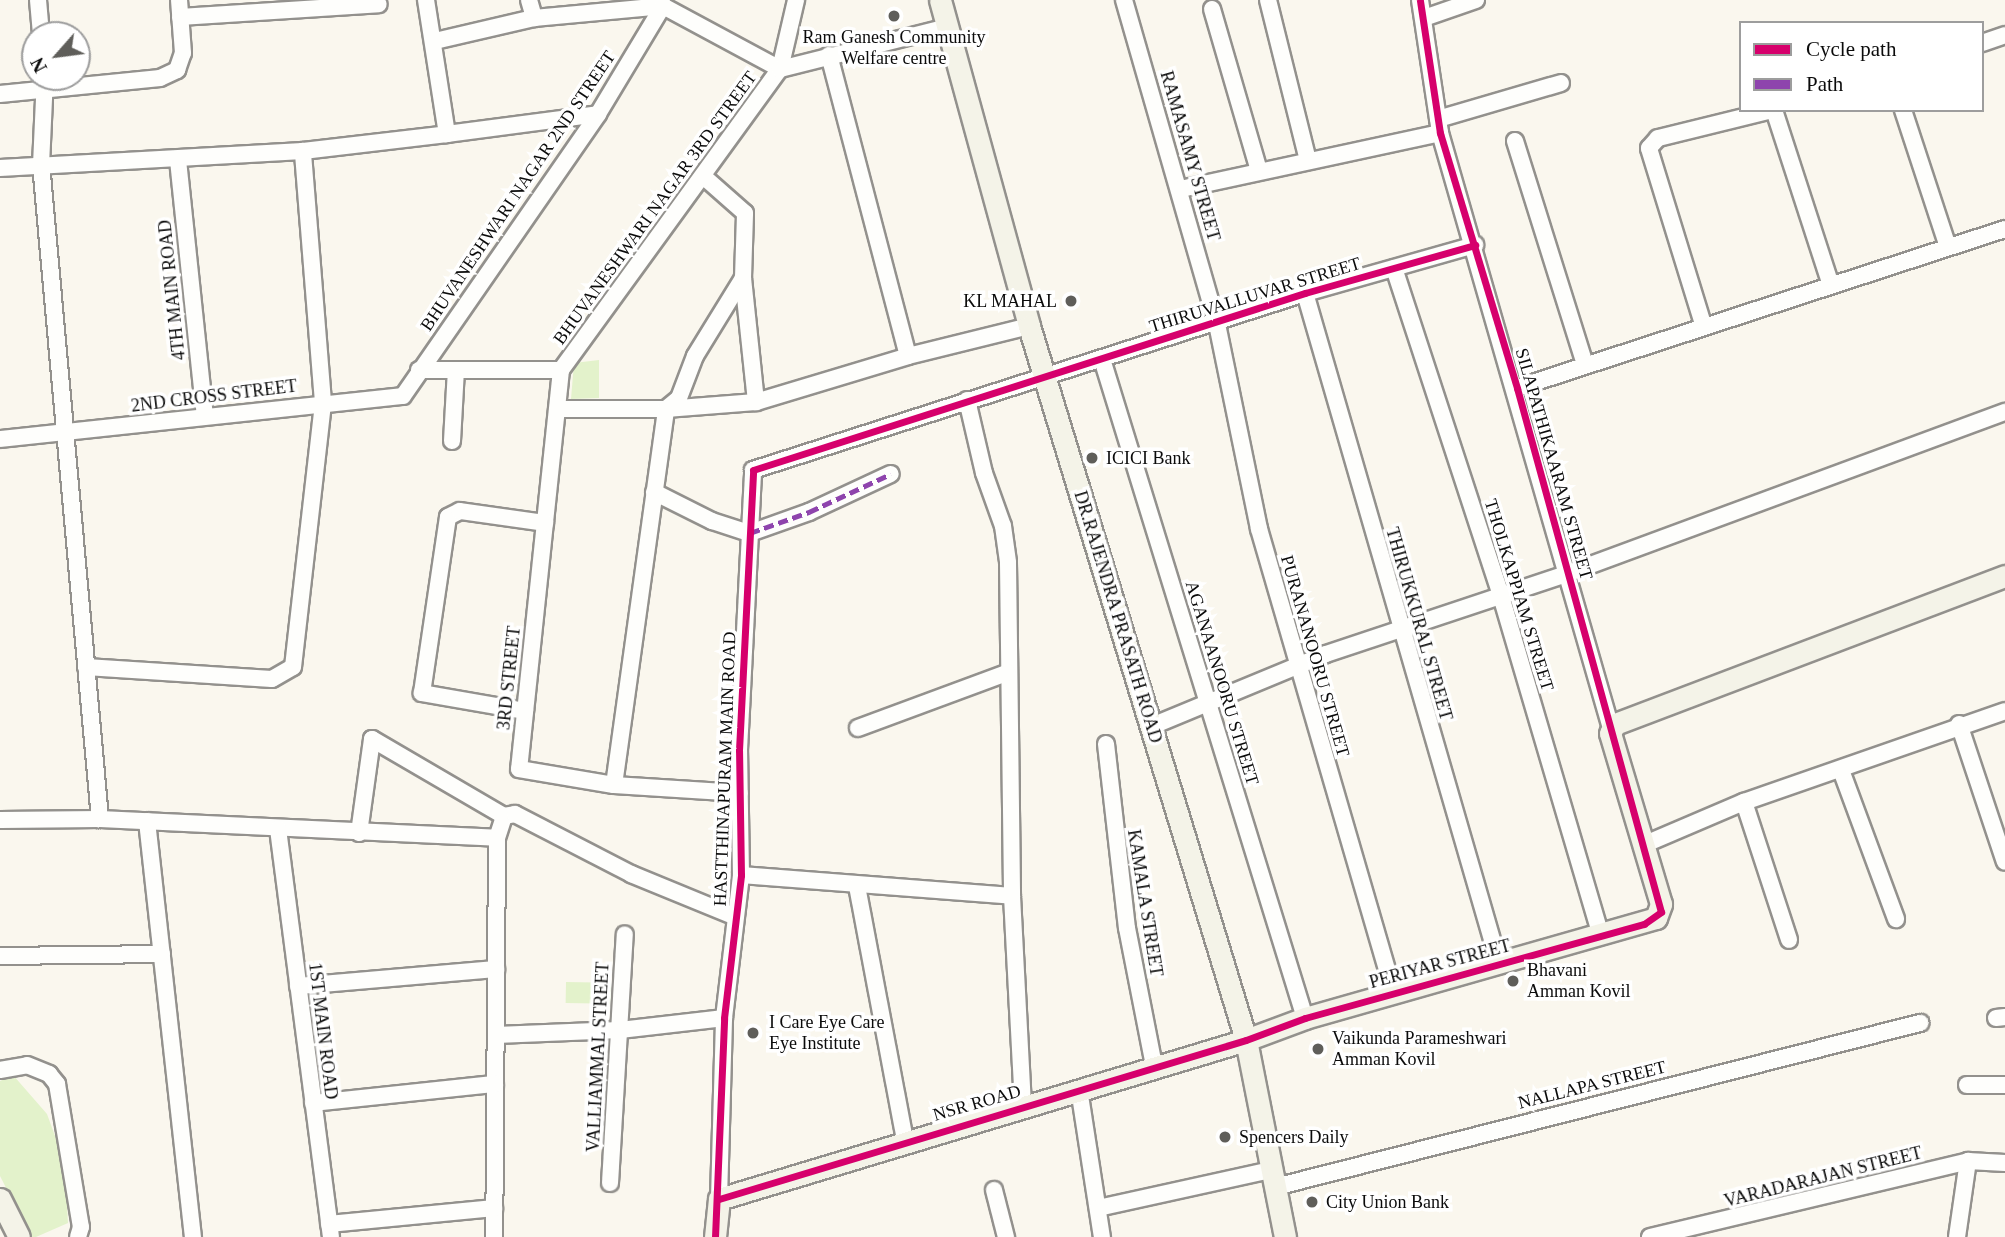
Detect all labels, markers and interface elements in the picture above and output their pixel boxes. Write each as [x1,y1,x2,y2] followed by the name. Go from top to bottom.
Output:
[886,8,902,24] marker: Ram Ganesh Community Welfare centre
[21,21,91,91] north arrow
[1739,21,1984,112] legend
[803,27,985,70] place label: Ram Ganesh Community Welfare centre
[1806,37,1896,61] text: Cycle path
[416,47,620,335] street label: BHUVANESHWARI NAGAR 2ND STREET
[26,54,51,76] text: N
[549,67,761,349] street label: BHUVANESHWARI NAGAR 3RD STREET
[1155,68,1225,244] street label: RAMASAMY STREET
[1806,72,1843,96] text: Path
[154,219,190,361] street label: 4TH MAIN ROAD
[1147,253,1363,337] street label: THIRUVALLUVAR STREET
[963,290,1057,312] place label: KL MAHAL
[1063,293,1079,309] marker: KL MAHAL
[1511,346,1597,582] street label: SILAPATHIKAARAM STREET
[130,375,298,417] street label: 2ND CROSS STREET
[1106,447,1190,469] place label: ICICI Bank
[1084,450,1100,466] marker: ICICI Bank
[1069,488,1167,746] street label: DR.RAJENDRA PRASATH ROAD
[1480,496,1558,694] street label: THOLKAPPIAM STREET
[1381,525,1457,723] street label: THIRUKKURAL STREET
[1276,553,1354,759] street label: PURANANOORU STREET
[1181,578,1263,788] street label: AGANAANOORU STREET
[493,625,525,731] street label: 3RD STREET
[709,631,741,907] street label: HASTTHINAPURAM MAIN ROAD
[1123,827,1167,979] street label: KAMALA STREET
[1367,935,1513,993] street label: PERIYAR STREET
[1527,960,1630,1002] place label: Bhavani Amman Kovil
[304,961,342,1101] street label: 1ST MAIN ROAD
[582,961,614,1153] street label: VALLIAMMAL STREET
[1505,973,1521,989] marker: Bhavani Amman Kovil
[769,1012,884,1054] place label: I Care Eye Care Eye Institute
[743,1023,763,1043] marker: I Care Eye Care Eye Institute
[1332,1028,1506,1070] place label: Vaikunda Parameshwari Amman Kovil
[1310,1041,1326,1057] marker: Vaikunda Parameshwari Amman Kovil
[1515,1056,1669,1114] street label: NALLAPA STREET
[931,1080,1023,1126] street label: NSR ROAD
[1239,1126,1348,1148] place label: Spencers Daily
[1217,1129,1233,1145] marker: Spencers Daily
[1722,1142,1924,1212] street label: VARADARAJAN STREET
[1326,1191,1449,1213] place label: City Union Bank
[1304,1194,1320,1210] marker: City Union Bank

